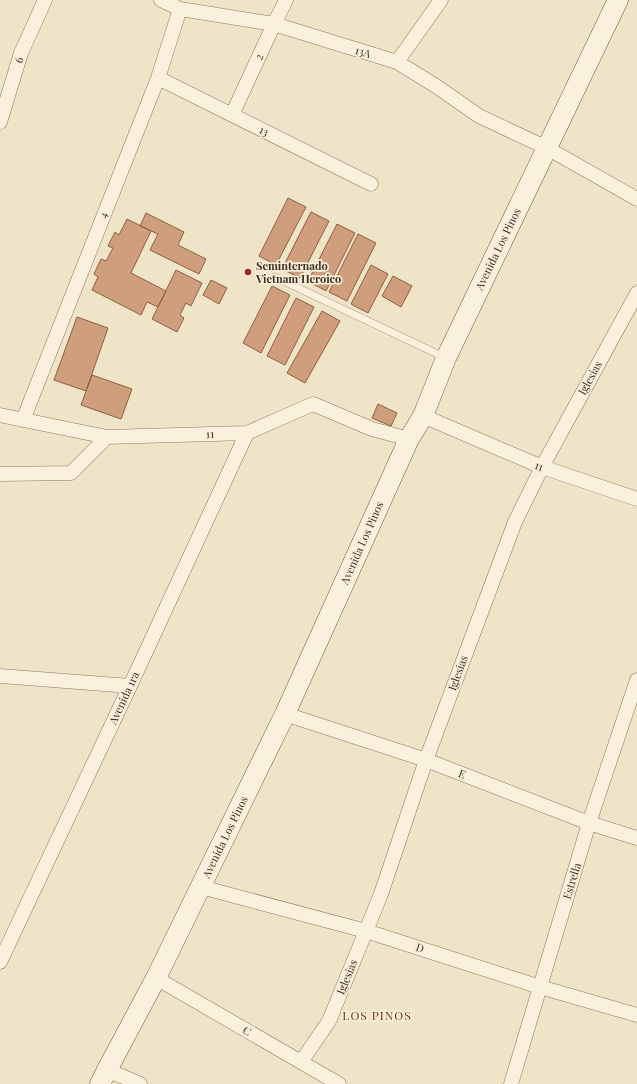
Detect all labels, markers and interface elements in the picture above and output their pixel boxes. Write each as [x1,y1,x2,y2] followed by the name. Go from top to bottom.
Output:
[353,42,373,61] street label: 13A
[251,51,266,62] street label: 2
[11,55,27,65] street label: 6
[257,122,272,139] street label: 13
[471,205,524,293] street label: Avenida Los Pinos
[95,209,111,220] street label: 4
[255,258,341,286] place label: Seminternado Vietnam Heroico
[243,267,253,277] marker: Seminternado Vietnam Heroico
[574,358,605,397] street label: Iglesias
[206,426,214,441] street label: 11
[533,457,546,474] street label: 11
[336,499,387,588] street label: Avenida Los Pinos
[444,653,471,693] street label: Iglesias
[104,669,142,727] street label: Avenida 1ra
[456,765,468,782] street label: E
[198,793,251,881] street label: Avenida Los Pinos
[559,860,584,901] street label: Estrella
[414,939,426,956] street label: D
[333,957,360,997] street label: Iglesias
[342,1007,412,1023] district label: LOS PINOS
[240,1022,254,1039] street label: C

